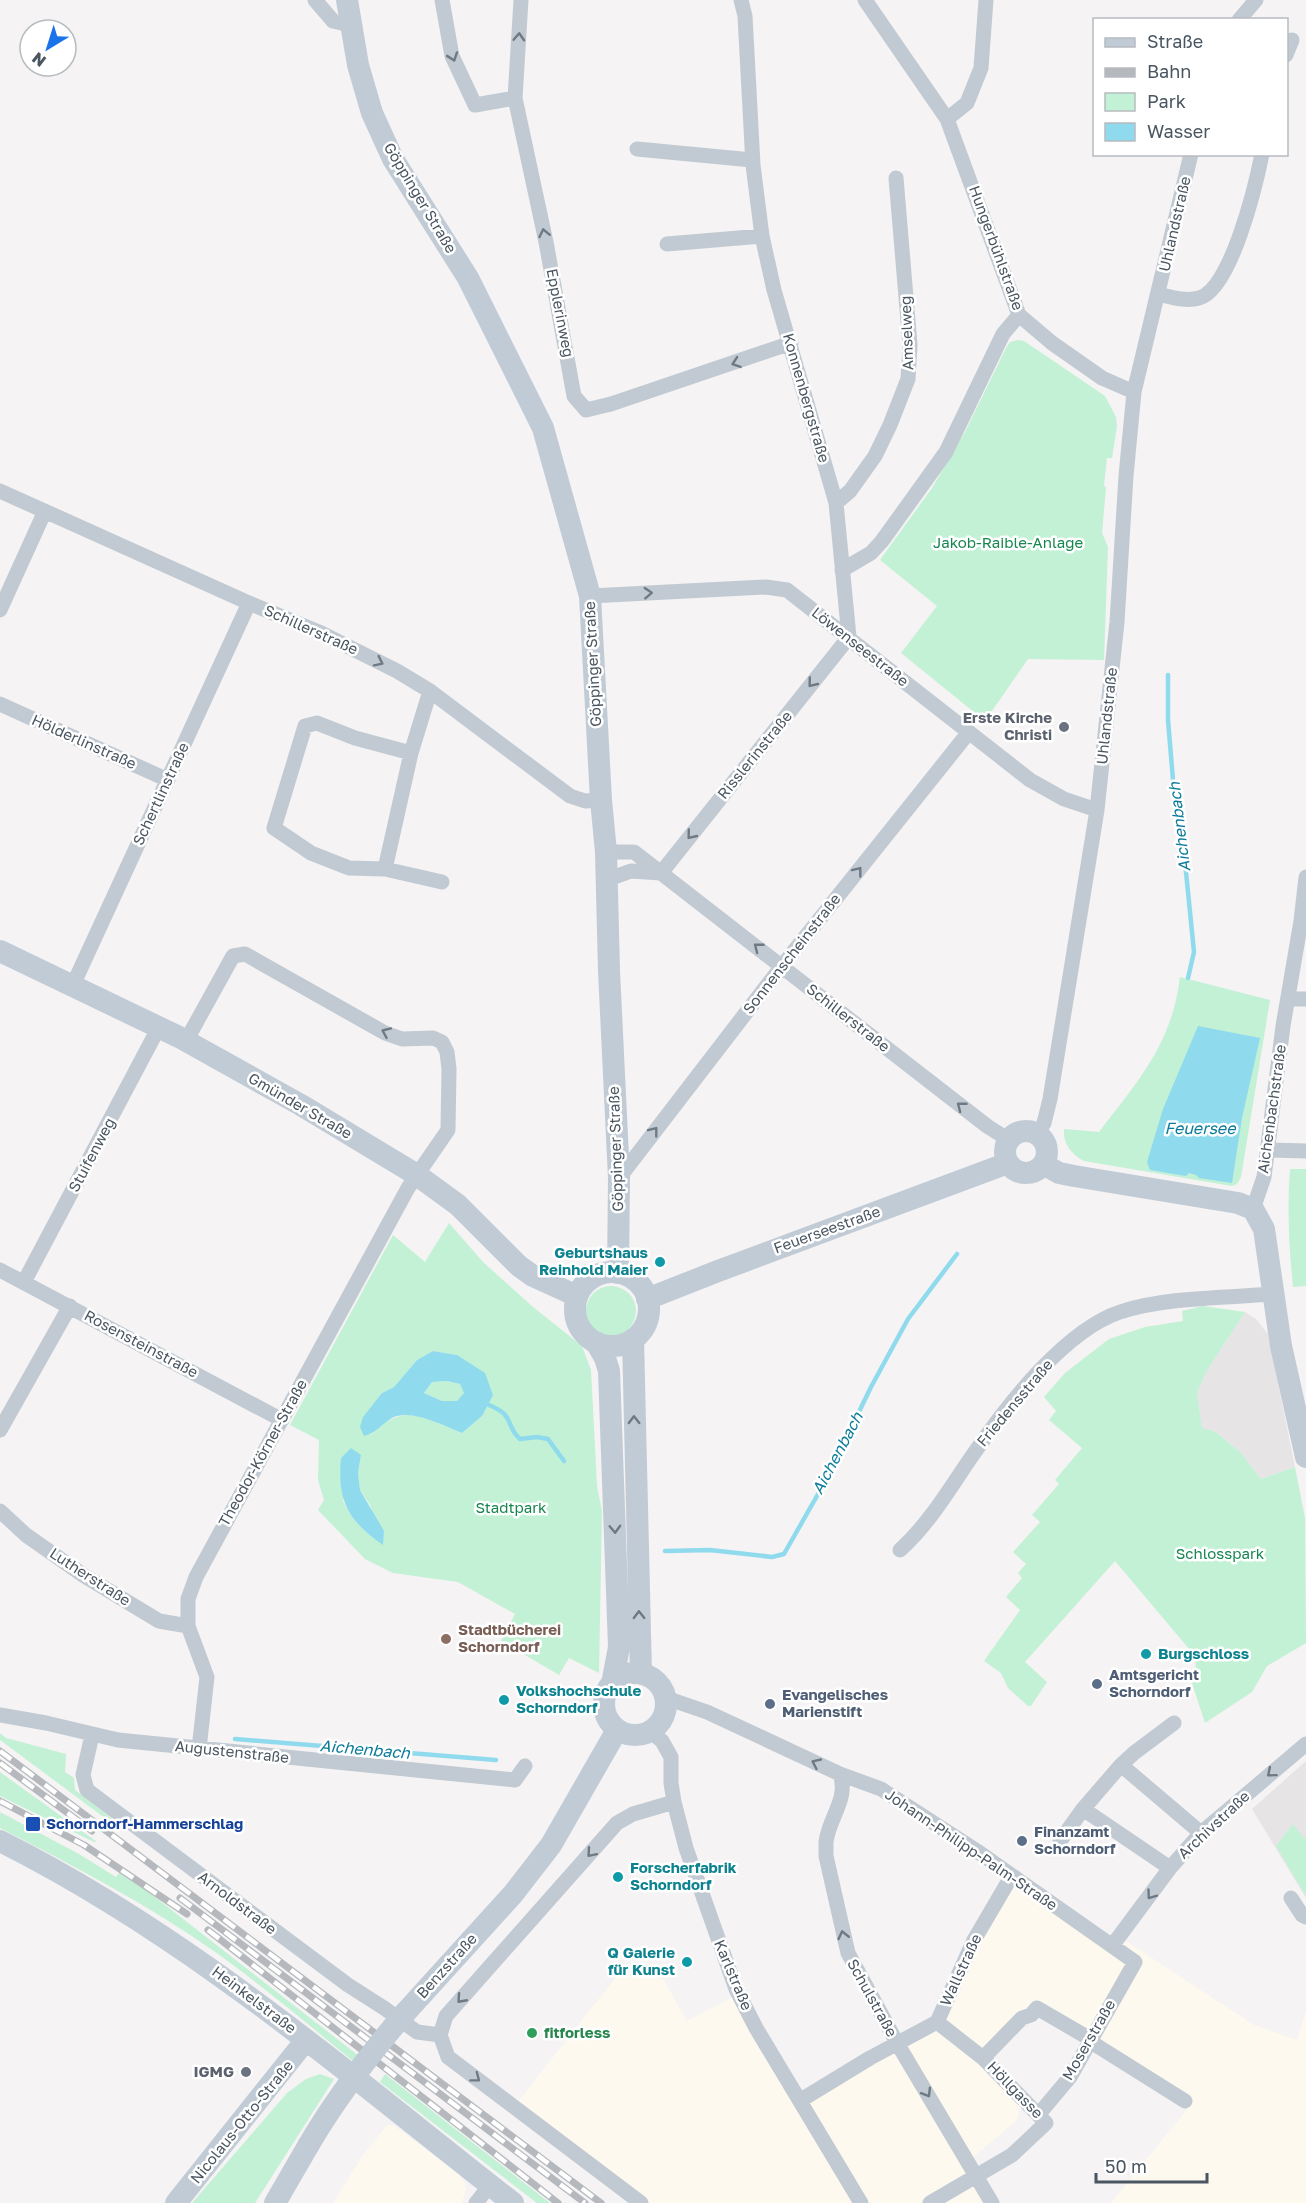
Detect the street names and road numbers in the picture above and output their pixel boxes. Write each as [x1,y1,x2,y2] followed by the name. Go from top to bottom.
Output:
[381,139,461,256] street label: Göppinger Straße
[1154,174,1194,273] street label: Uhlandstraße
[966,183,1028,313] street label: Hungerbühlstraße
[544,267,578,359] street label: Epplerinweg
[896,295,916,371] street label: Amselweg
[780,331,834,465] street label: Konnenbergstraße
[262,600,361,658] street label: Schillerstraße
[580,601,604,727] street label: Göppinger Straße
[809,603,913,690] street label: Löwenseestraße
[1092,666,1120,765] street label: Uhlandstraße
[713,706,795,802] street label: Risslerinstraße
[29,710,140,772] street label: Hölderlinstraße
[128,739,192,848] street label: Schertlinstraße
[739,889,844,1017] street label: Sonnenscheinstraße
[803,979,894,1055] street label: Schillerstraße
[1253,1043,1289,1174] street label: Aichenbachstraße
[246,1068,356,1142] street label: Gmünder Straße
[604,1086,626,1212] street label: Göppinger Straße
[64,1114,118,1195] street label: Stuifenweg
[771,1201,883,1257] street label: Feuerseestraße
[81,1306,202,1381] street label: Rosensteinstraße
[973,1355,1056,1450] street label: Friedensstraße
[214,1376,310,1529] street label: Theodor-Körner-Straße
[47,1543,135,1609] street label: Lutherstraße
[174,1736,290,1766] street label: Augustenstraße
[882,1785,1061,1914] street label: Johann-Philipp-Palm-Straße
[1174,1786,1253,1862] street label: Archivstraße
[195,1867,281,1938] street label: Arnoldstraße
[412,1929,480,2002] street label: Benzstraße
[936,1930,985,2008] street label: Wallstraße
[711,1937,757,2013] street label: Karlstraße
[844,1955,902,2040] street label: Schulstraße
[209,1962,300,2037] street label: Heinkelstraße
[1058,1996,1119,2083] street label: Moserstraße
[186,2056,297,2187] street label: Nicolaus-Otto-Straße
[984,2057,1047,2122] street label: Höllgasse

